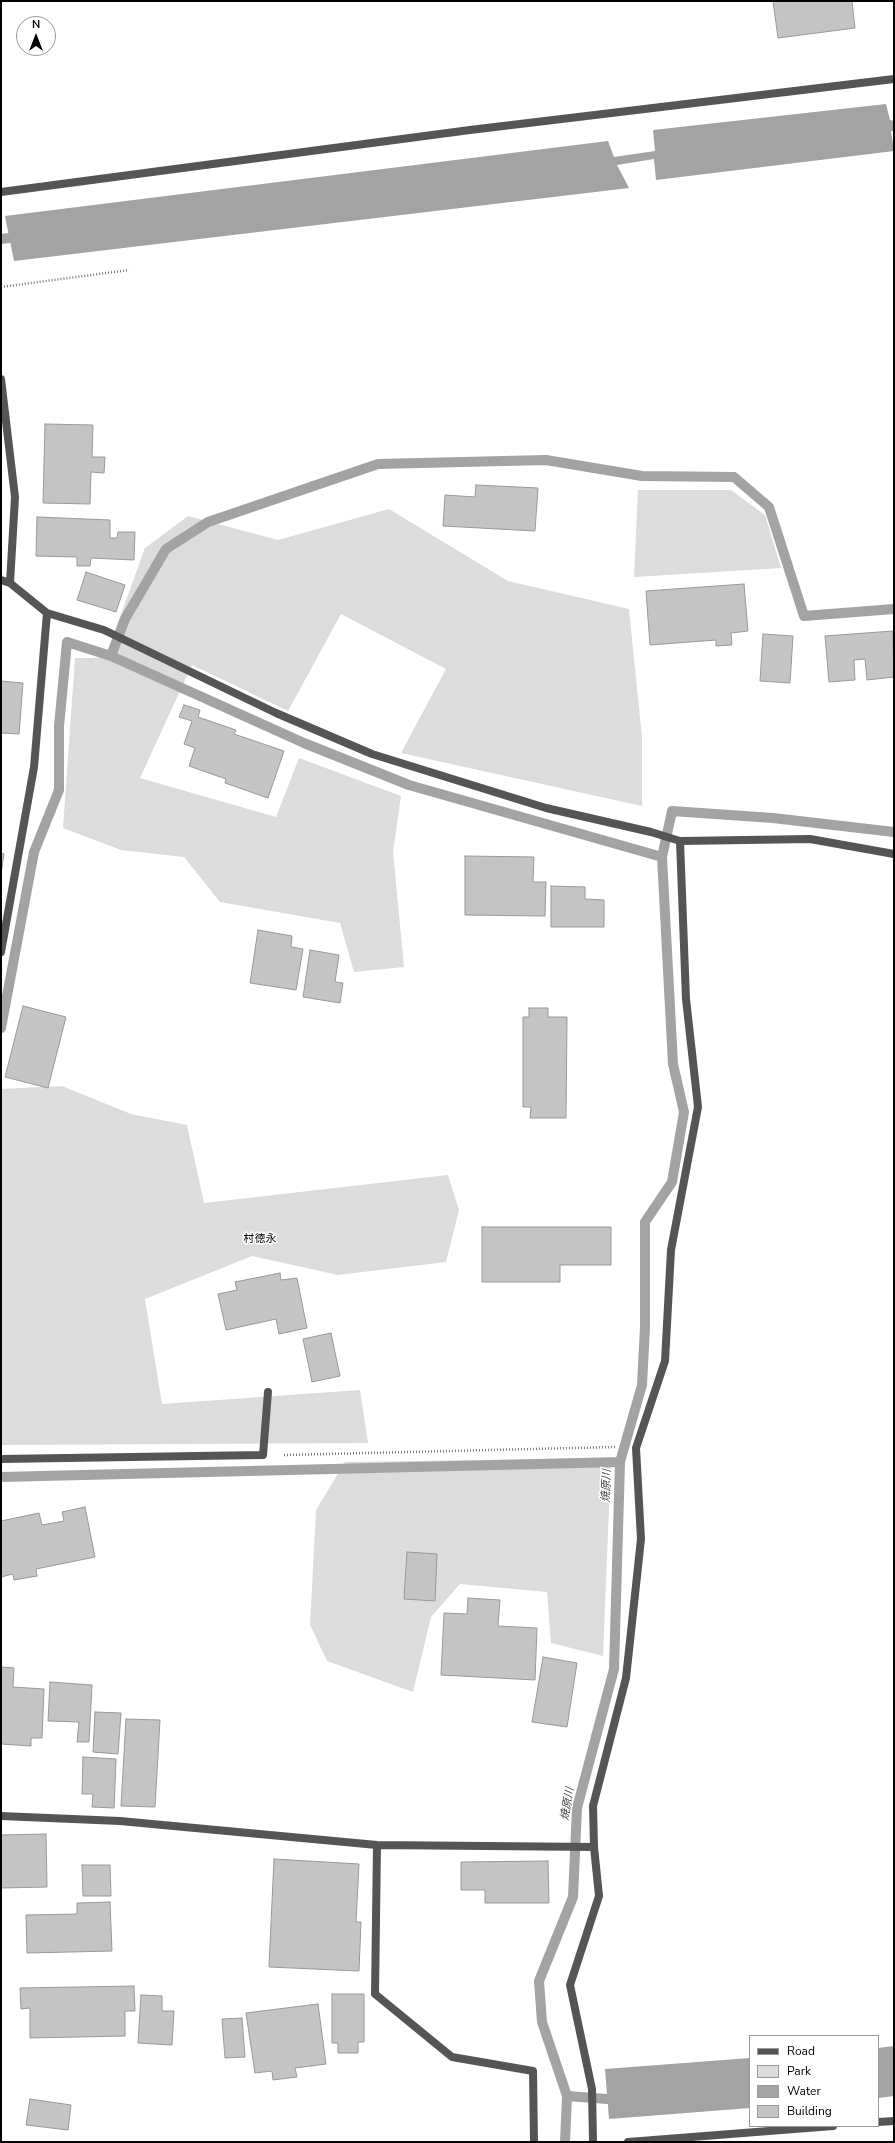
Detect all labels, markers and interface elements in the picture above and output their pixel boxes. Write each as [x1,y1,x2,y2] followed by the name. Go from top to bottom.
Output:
[16,16,56,56] north arrow
[32,17,40,32] text: N
[244,1232,276,1246] district label: 村徳永
[600,1469,614,1503] water label: 焼原川
[559,1787,577,1821] water label: 焼原川
[749,2035,879,2127] legend
[787,2043,815,2059] text: Road
[787,2063,811,2079] text: Park
[787,2083,821,2099] text: Water
[787,2103,832,2119] text: Building

